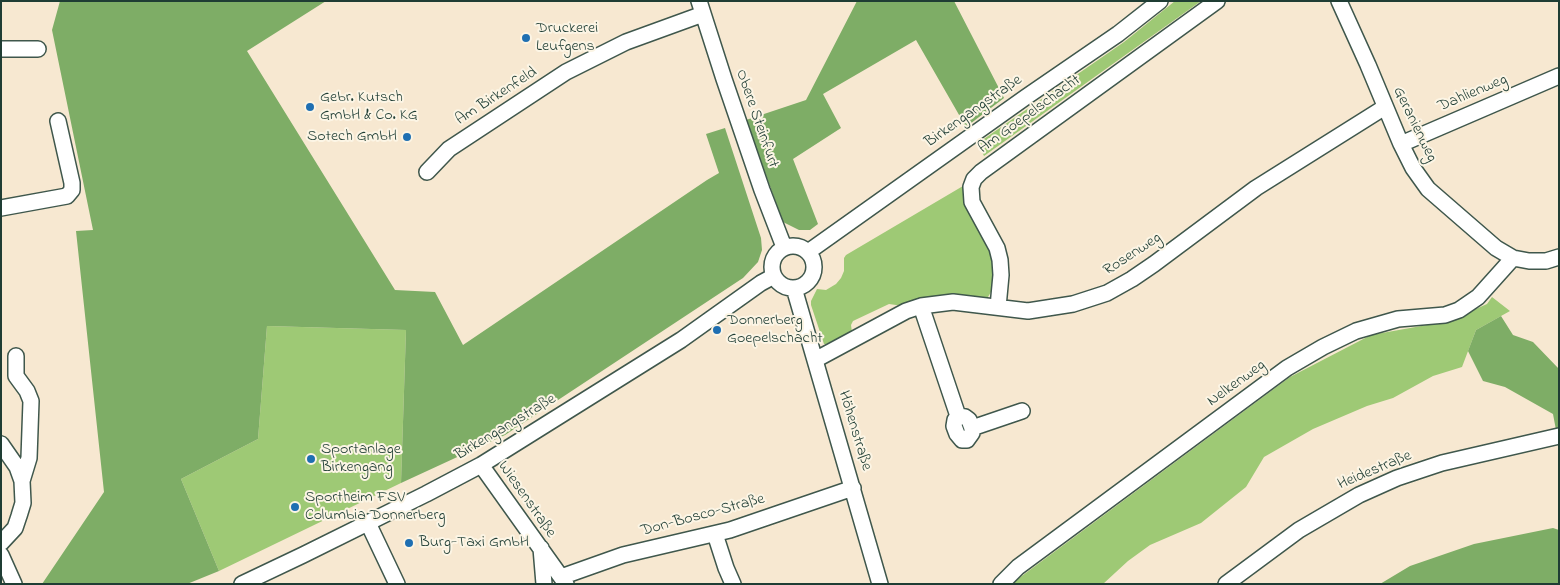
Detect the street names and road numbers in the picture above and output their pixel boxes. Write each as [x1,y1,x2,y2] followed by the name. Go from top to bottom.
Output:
[453,64,541,130] street label: Am Birkenfeld
[730,67,782,171] street label: Obere Steinfurt
[922,71,1026,153] street label: Birkengangstraße
[975,71,1085,159] street label: Am Goepelschacht
[1435,71,1511,117] street label: Dahlienweg
[1388,84,1440,166] street label: Geranienweg
[1100,229,1166,281] street label: Rosenweg
[1204,356,1270,412] street label: Nelkenweg
[833,389,875,473] street label: Höhenstraße
[452,390,560,466] street label: Birkengangstraße
[1335,447,1415,495] street label: Heidestraße
[493,458,559,542] street label: Wiesenstraße
[639,490,767,542] street label: Don-Bosco-Straße

